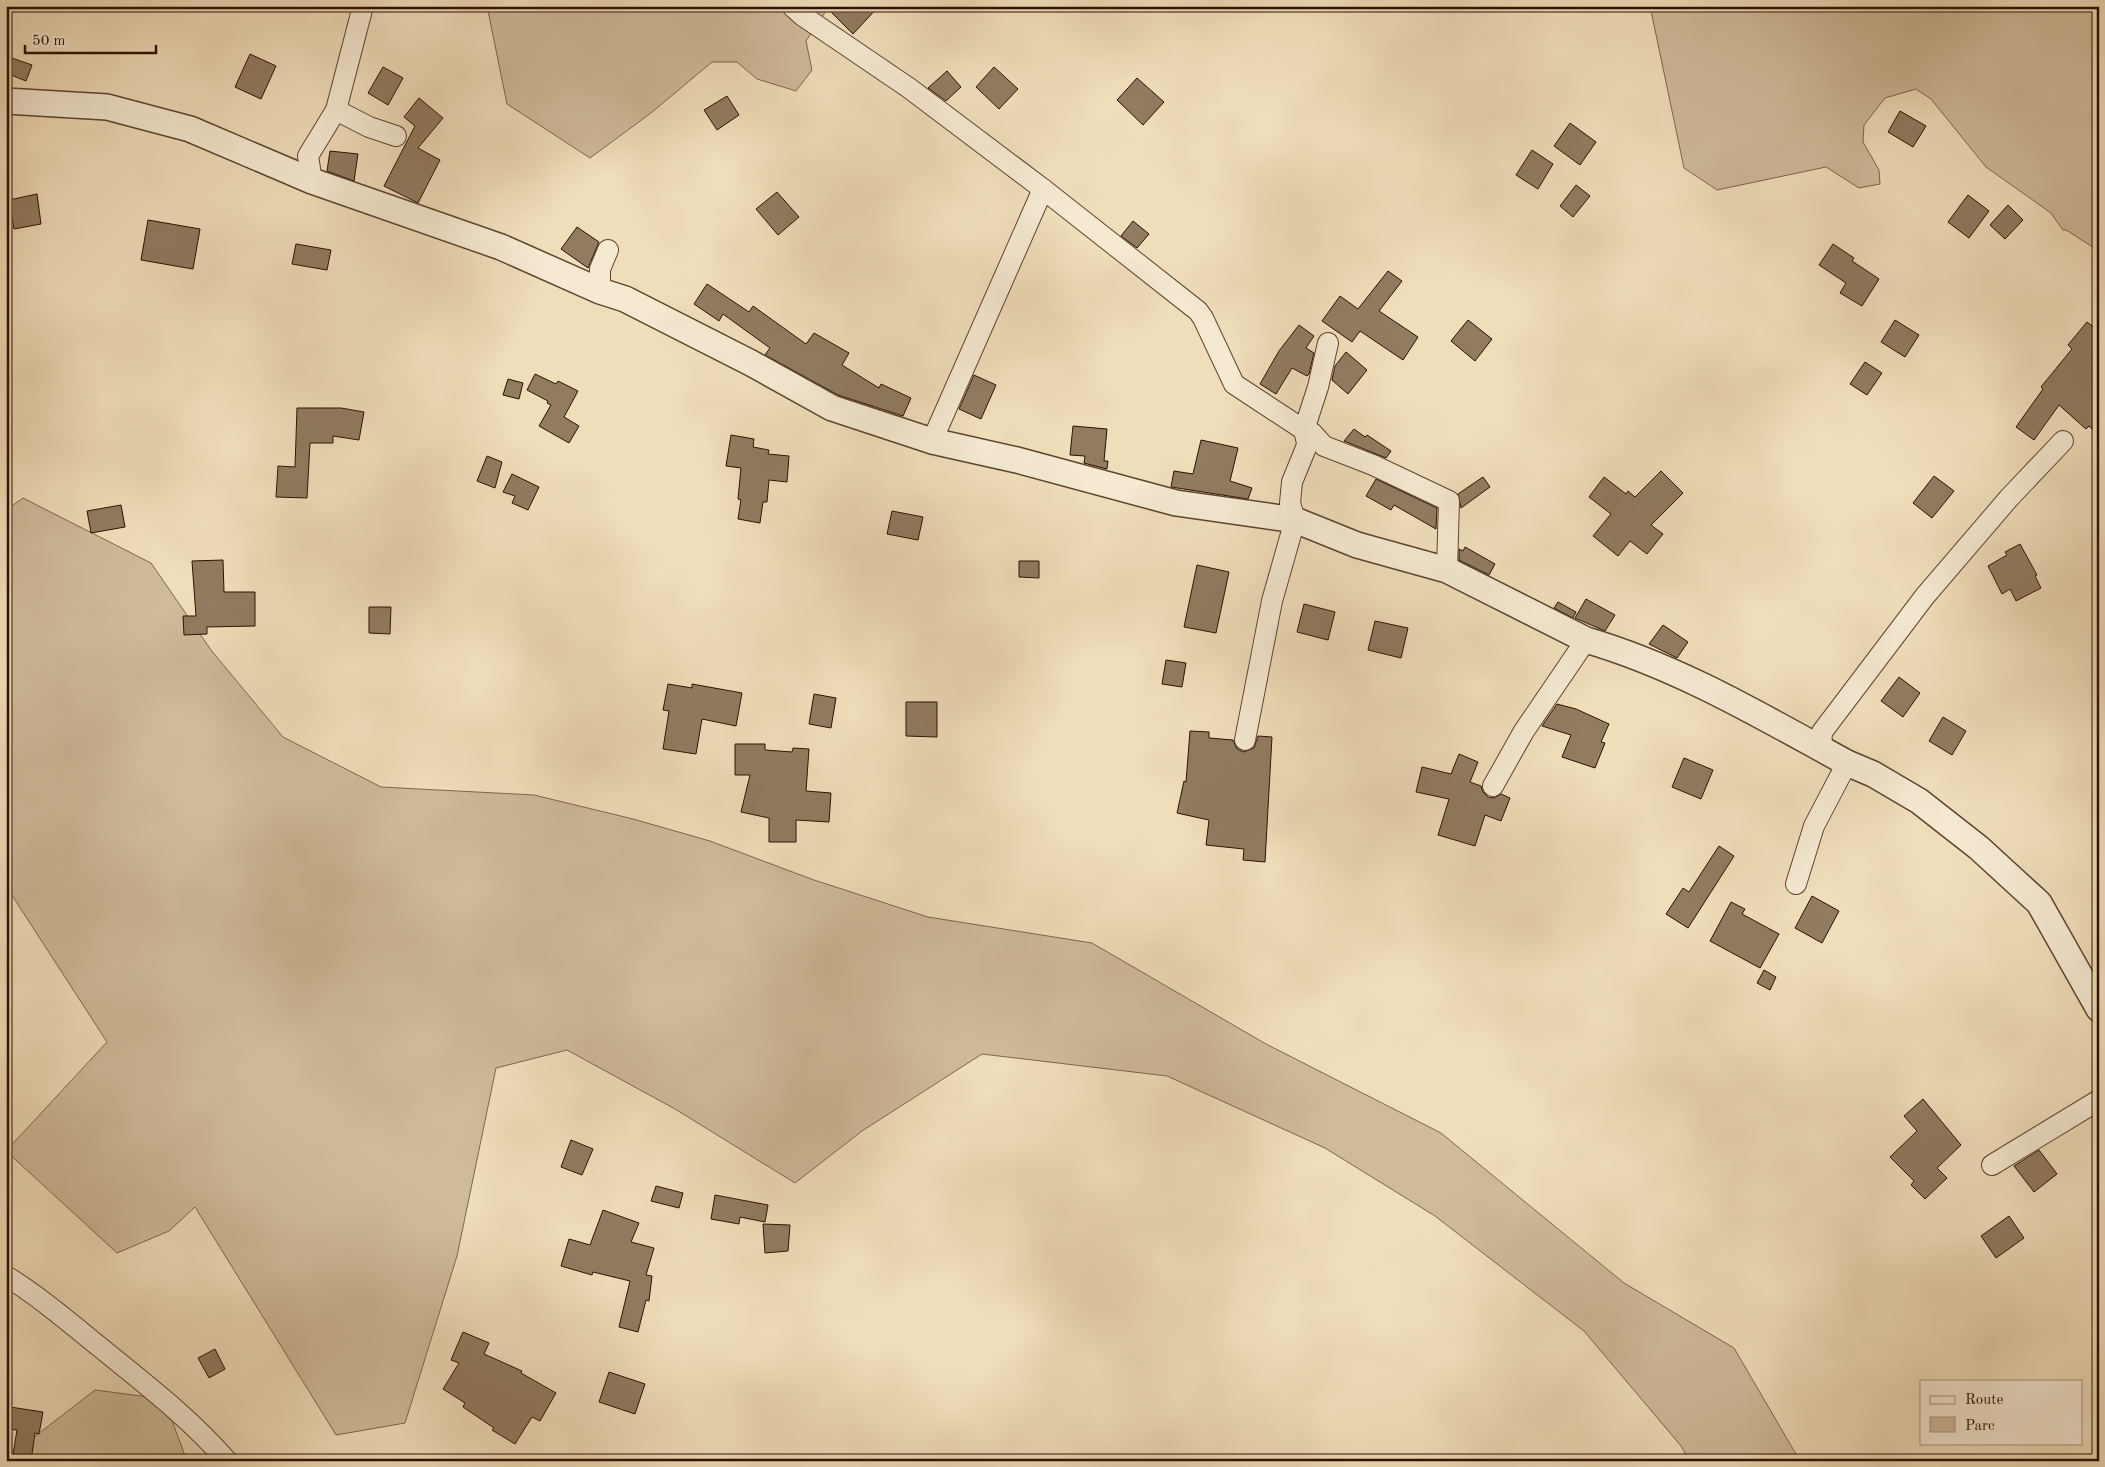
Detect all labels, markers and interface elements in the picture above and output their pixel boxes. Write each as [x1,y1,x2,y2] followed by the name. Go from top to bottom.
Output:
[25,22,156,54] scale bar
[32,34,66,49] text: 50 m
[1920,1380,2082,1444] legend
[1965,1393,2003,1408] text: Route
[1965,1419,1995,1434] text: Parc

